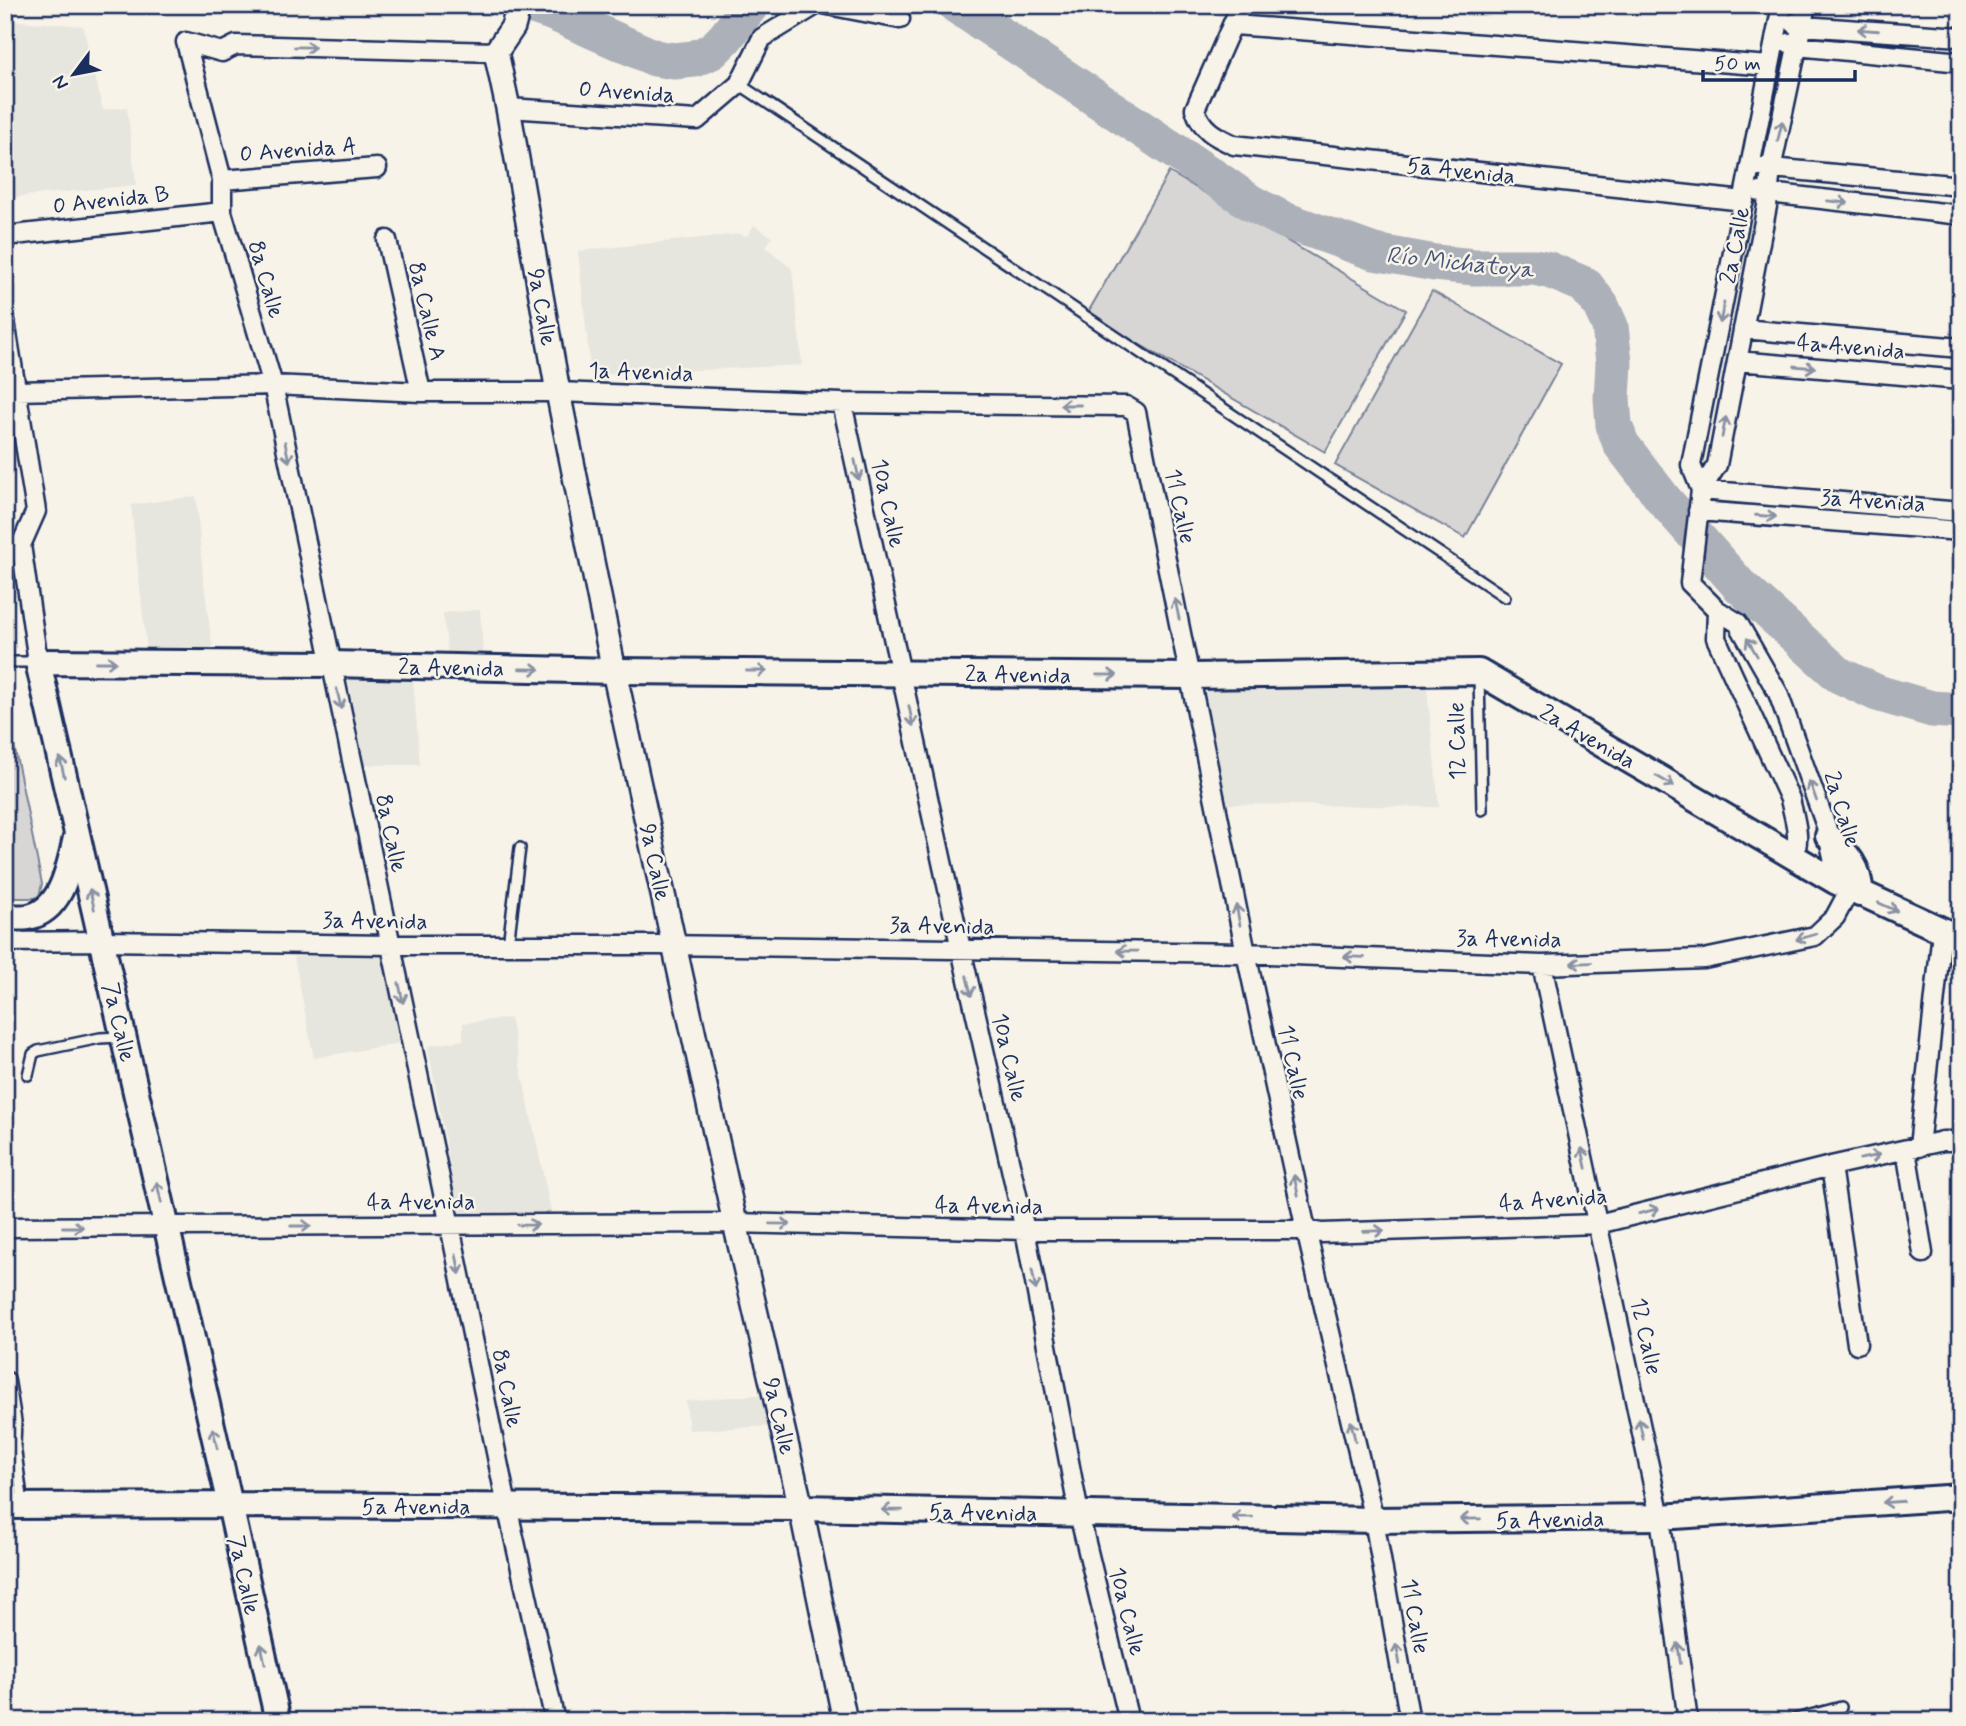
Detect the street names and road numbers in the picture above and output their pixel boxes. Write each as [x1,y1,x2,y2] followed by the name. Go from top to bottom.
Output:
[578,75,676,111] street label: 0 Avenida
[239,132,358,170] street label: 0 Avenida A
[1405,151,1516,193] street label: 5a Avenida
[51,180,171,222] street label: 0 Avenida B
[1714,204,1758,287] street label: 2a Calle
[240,237,291,322] street label: 8a Calle
[400,259,452,364] street label: 8a Calle A
[519,266,563,349] street label: 9a Calle
[1796,328,1906,368] street label: 4a Avenida
[588,356,694,390] street label: 1a Avenida
[863,456,911,551] street label: 10a Calle
[1156,466,1202,547] street label: 11 Calle
[1819,483,1926,521] street label: 3a Avenida
[398,653,504,685] street label: 2a Avenida
[965,660,1071,692] street label: 2a Avenida
[1533,698,1641,777] street label: 2a Avenida
[1442,702,1474,780] street label: 12 Calle
[1815,768,1867,851] street label: 2a Calle
[367,791,413,876] street label: 8a Calle
[631,821,677,904] street label: 9a Calle
[322,906,428,938] street label: 3a Avenida
[889,911,995,943] street label: 3a Avenida
[1456,924,1562,956] street label: 3a Avenida
[94,980,142,1065] street label: 7a Calle
[983,1010,1033,1105] street label: 10a Calle
[1269,1022,1315,1103] street label: 11 Calle
[1498,1182,1608,1220] street label: 4a Avenida
[367,1188,475,1218] street label: 4a Avenida
[935,1191,1043,1223] street label: 4a Avenida
[1622,1295,1668,1378] street label: 12 Calle
[484,1346,528,1430] street label: 8a Calle
[755,1375,801,1458] street label: 9a Calle
[362,1493,470,1523] street label: 5a Avenida
[928,1498,1038,1530] street label: 5a Avenida
[1495,1505,1605,1537] street label: 5a Avenida
[220,1533,266,1618] street label: 7a Calle
[1101,1564,1152,1659] street label: 10a Calle
[1393,1576,1435,1656] street label: 11 Calle

